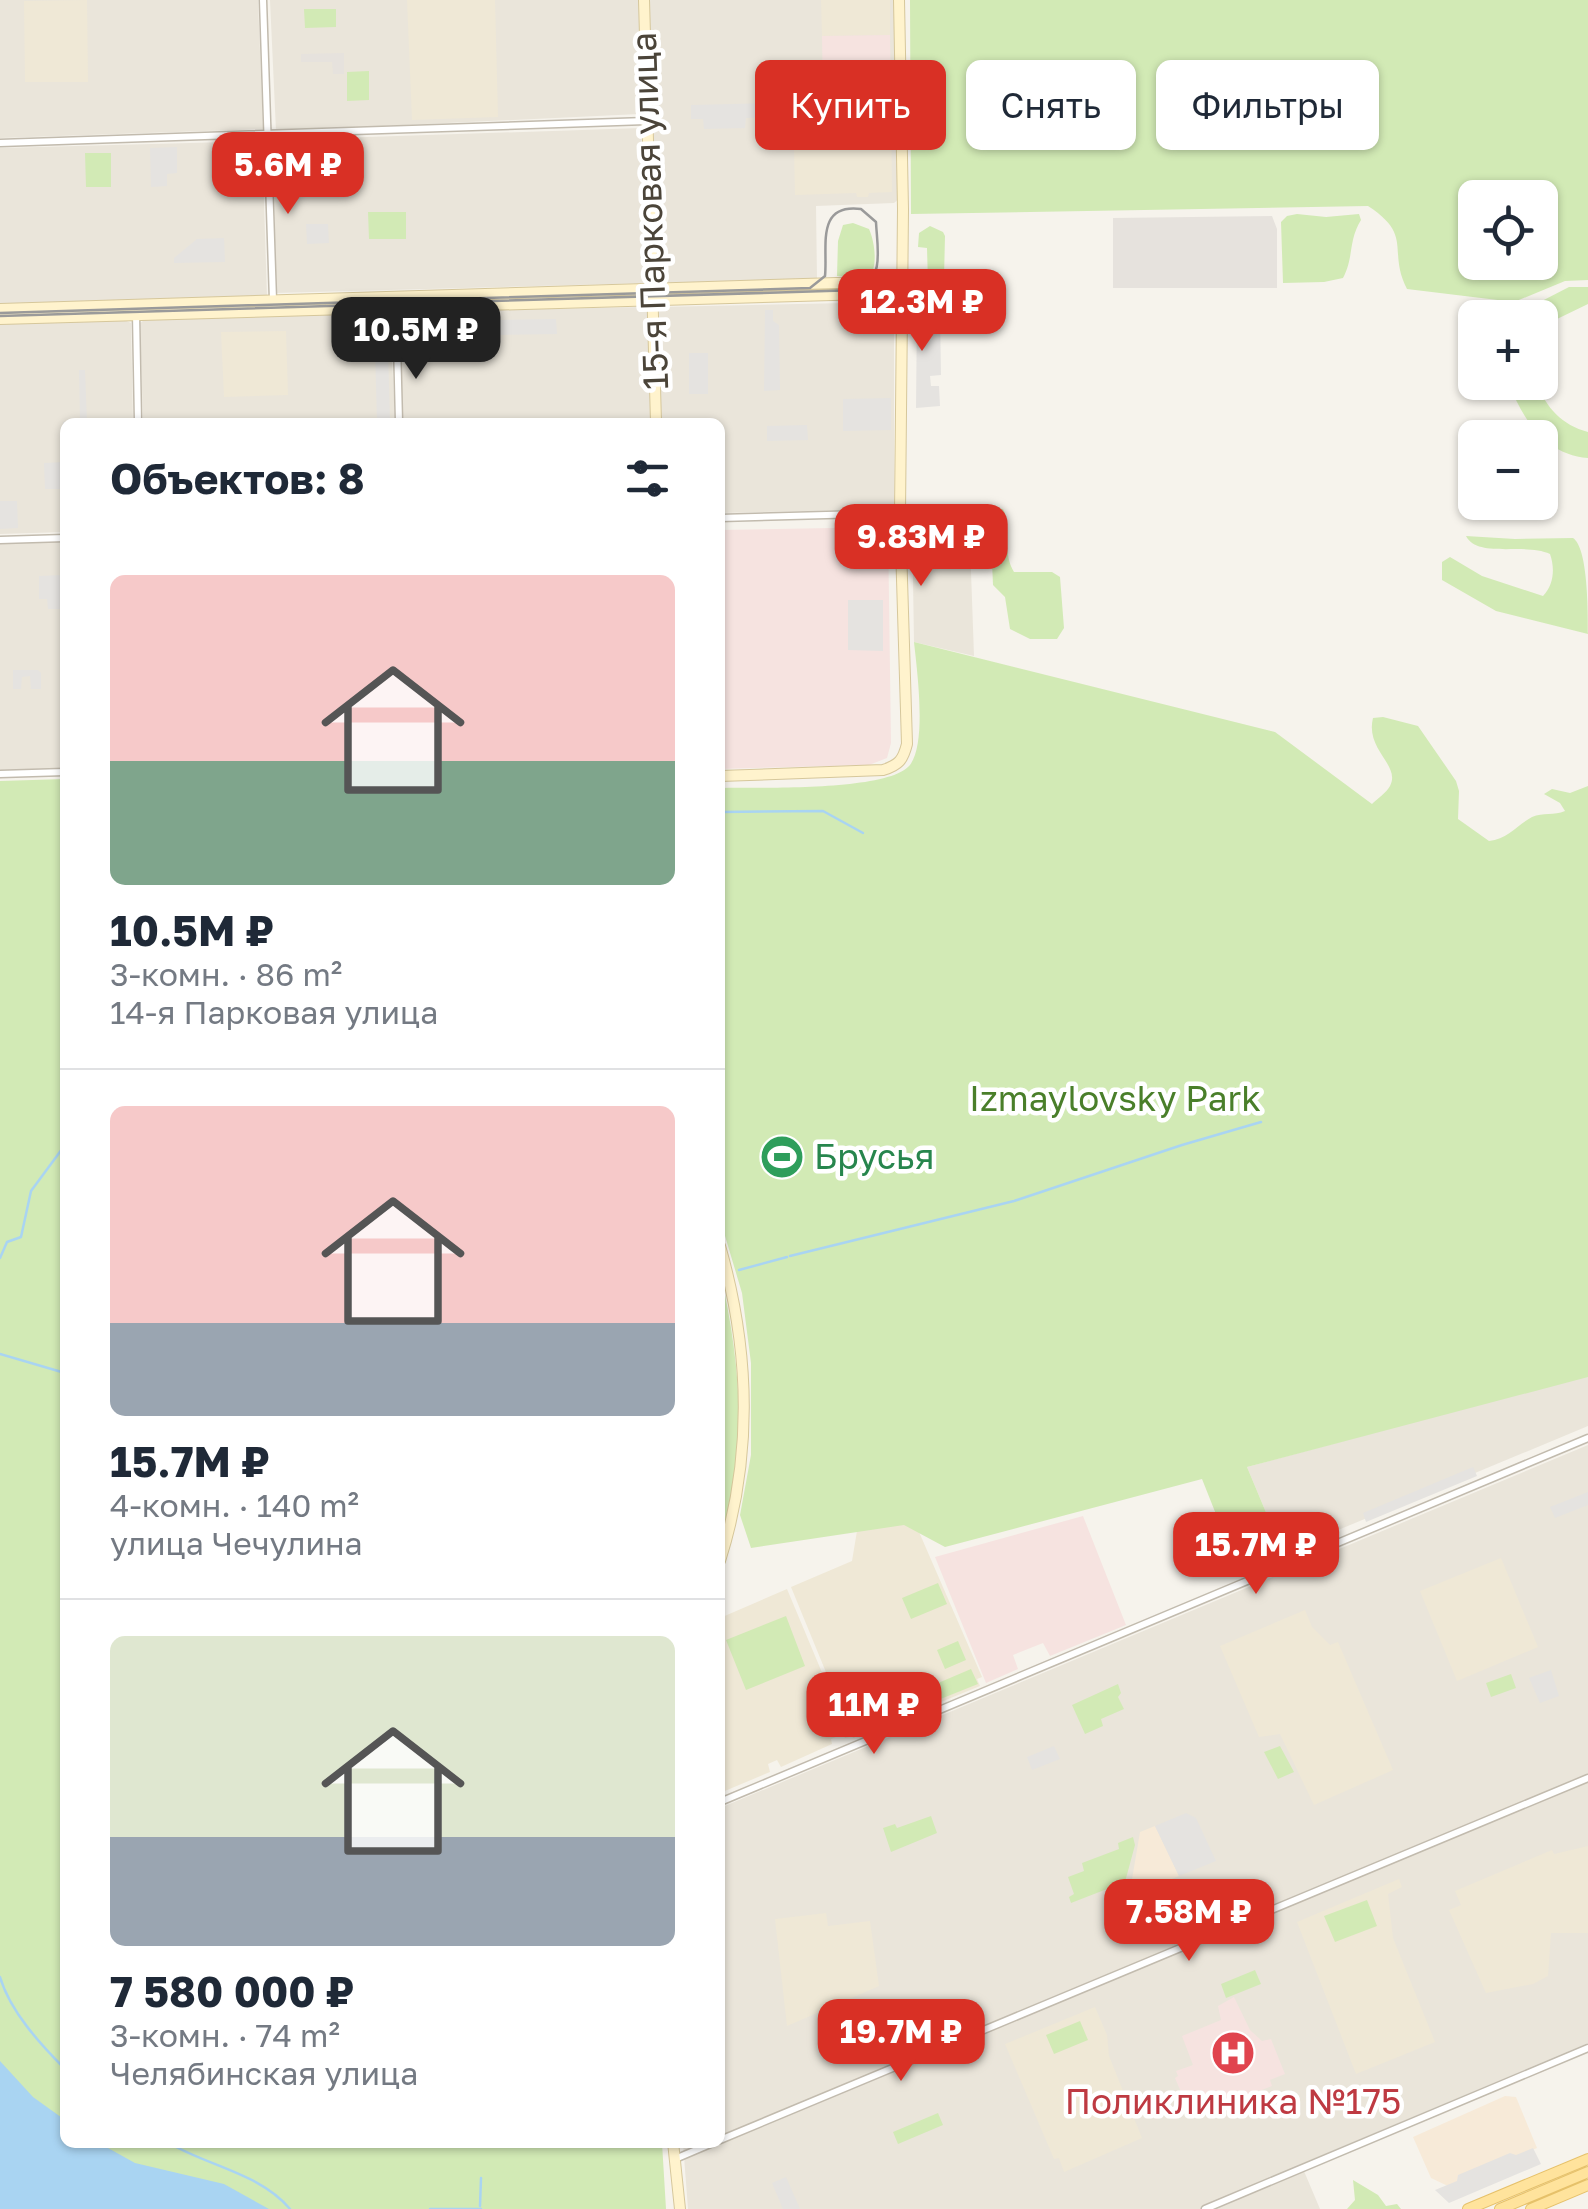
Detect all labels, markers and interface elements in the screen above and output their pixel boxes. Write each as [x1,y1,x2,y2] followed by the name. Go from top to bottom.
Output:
[622,31,676,391] street label: 15-я Парковая улица
[755,60,946,150] chip: Купить
[966,60,1136,150] chip: Снять
[1156,60,1379,150] chip: Фильтры
[207,132,369,217] pin: 5.6M ₽
[234,145,342,183] text: 5.6M ₽
[1458,180,1558,520] map controls
[1458,180,1558,280] button: locate
[830,269,1014,354] pin: 12.3M ₽
[860,282,984,320] text: 12.3M ₽
[324,297,508,382] pin: 10.5M ₽
[1458,300,1558,400] button: +
[353,310,479,348] text: 10.5M ₽
[1458,420,1558,520] button: −
[620,451,675,506] icon: filters
[110,453,365,503] text: Объектов: 8
[829,504,1013,589] pin: 9.83M ₽
[857,517,985,555] text: 9.83M ₽
[303,640,483,820] icon: home
[110,905,274,955] text: 10.5M ₽
[110,955,342,993] text: 3-комн. · 86 m²
[110,993,438,1031] text: 14-я Парковая улица
[969,1077,1261,1119] park label: Izmaylovsky Park
[759,1134,805,1180] sports icon: Брусья
[814,1135,934,1177] place label: Брусья
[303,1171,483,1351] icon: home
[110,1436,270,1486] text: 15.7M ₽
[110,1486,359,1524] text: 4-комн. · 140 m²
[1164,1512,1348,1597] pin: 15.7M ₽
[110,1524,363,1562] text: улица Чечулина
[1195,1525,1317,1563] text: 15.7M ₽
[804,1672,944,1757] pin: 11M ₽
[828,1685,920,1723] text: 11M ₽
[303,1701,483,1881] icon: home
[1097,1879,1281,1964] pin: 7.58M ₽
[1126,1892,1252,1930] text: 7.58M ₽
[110,1966,354,2016] text: 7 580 000 ₽
[809,1999,993,2084] pin: 19.7M ₽
[840,2012,962,2050] text: 19.7M ₽
[110,2016,340,2054] text: 3-комн. · 74 m²
[1210,2030,1256,2076] hospital icon: Поликлиника №175
[110,2054,418,2092] text: Челябинская улица
[1065,2080,1401,2122] place label: Поликлиника №175

